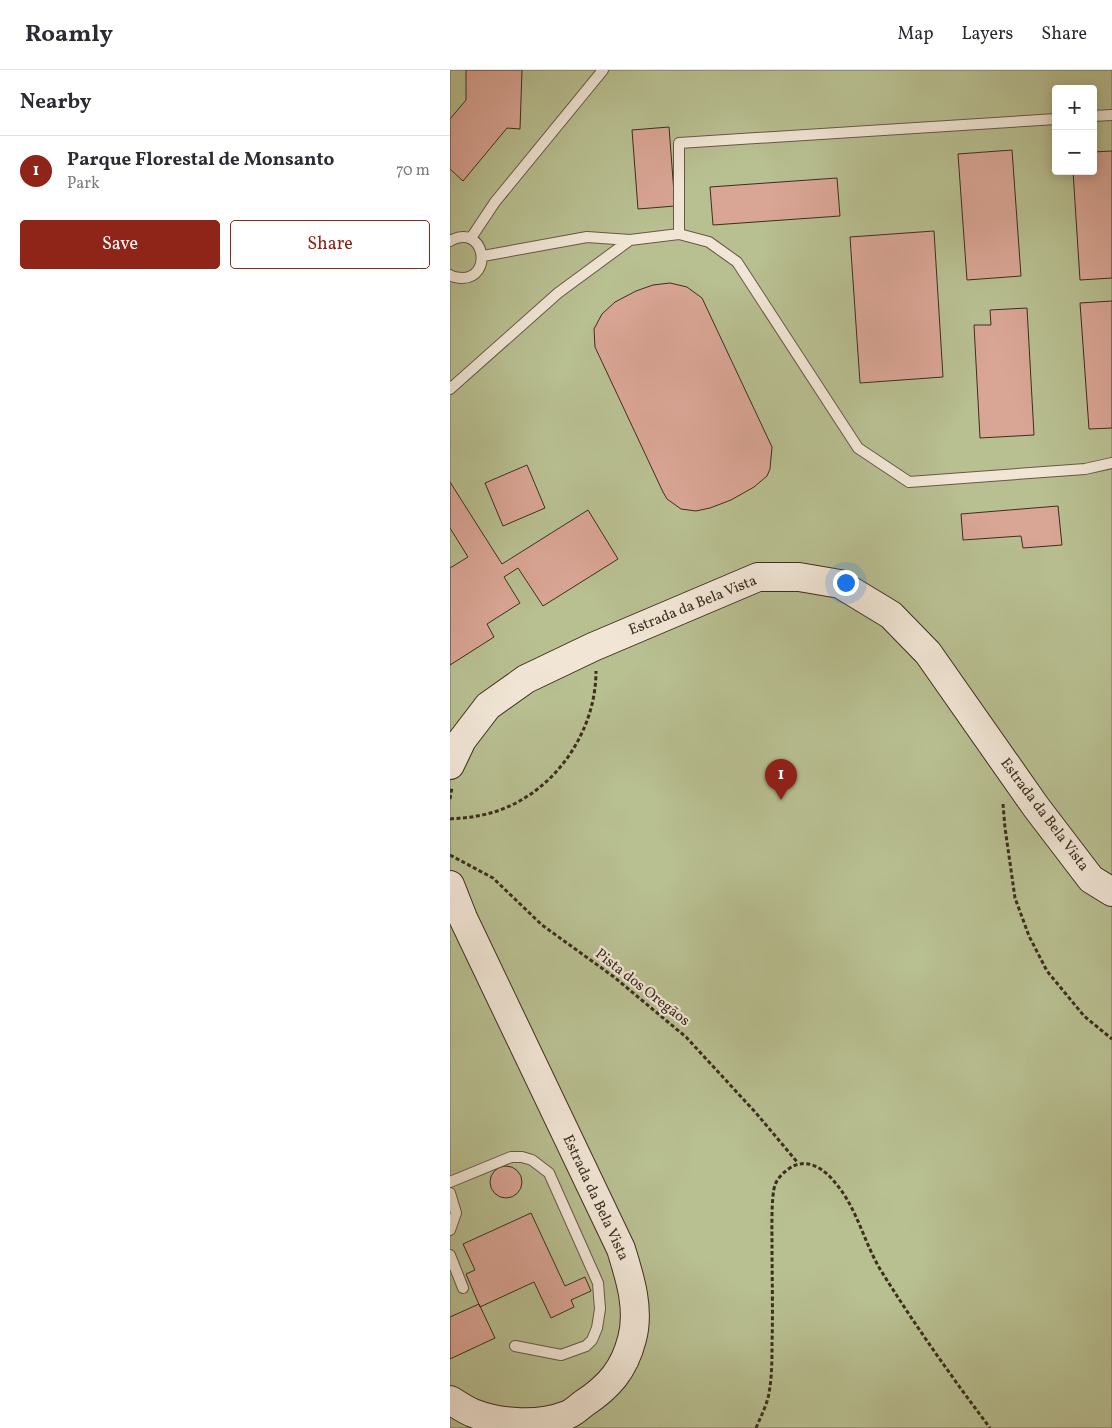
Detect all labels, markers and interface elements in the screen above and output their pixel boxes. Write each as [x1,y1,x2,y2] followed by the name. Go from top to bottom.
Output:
[25,18,113,52] text: Roamly
[897,22,933,47] text: Map
[961,22,1013,47] text: Layers
[1041,22,1087,47] text: Share
[1052,85,1097,175] map controls
[1052,85,1097,130] button: +
[20,88,91,117] text: Nearby
[1052,130,1097,175] button: −
[67,147,334,173] text: Parque Florestal de Monsanto
[33,160,39,182] text: 1
[396,160,430,182] text: 70 m
[67,173,100,195] text: Park
[20,220,220,269] button: Save
[230,220,430,269] button: Share
[833,570,859,596] your location
[626,571,760,641] street label: Estrada da Bela Vista
[995,754,1093,876] street label: Estrada da Bela Vista
[765,759,797,800] pin: 1
[590,944,694,1032] street label: Pista dos Oregãos
[557,1132,633,1264] street label: Estrada da Bela Vista

